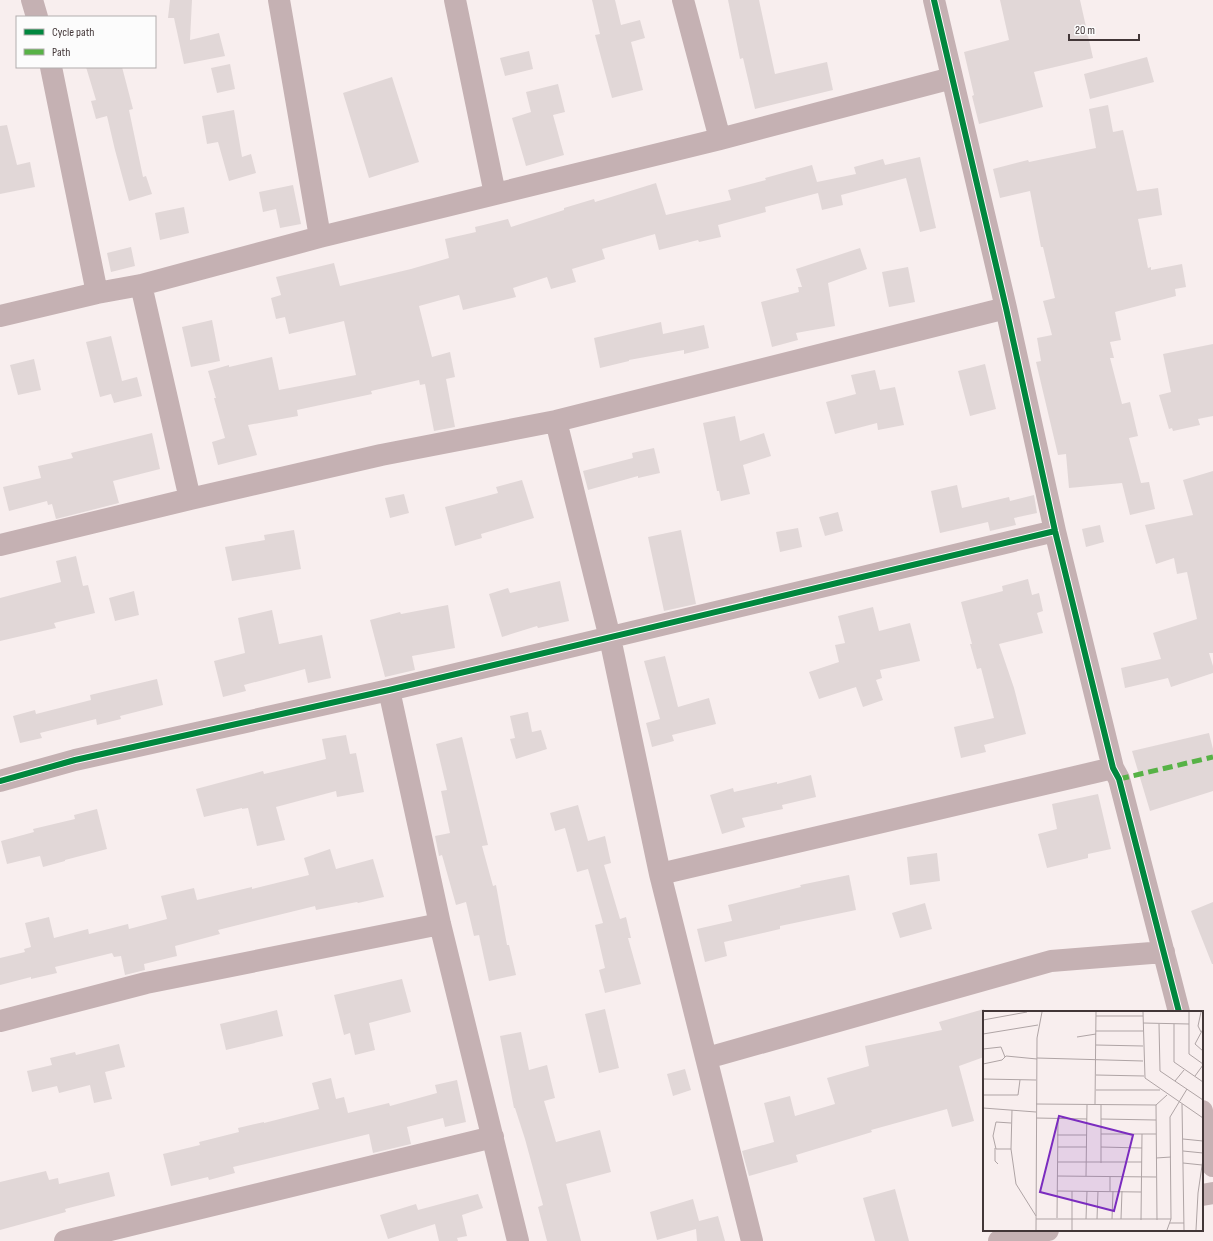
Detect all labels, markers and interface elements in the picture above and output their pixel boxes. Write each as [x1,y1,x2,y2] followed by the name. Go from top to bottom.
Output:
[16,16,156,68] legend
[1069,16,1139,42] scale bar
[1075,23,1095,38] text: 20 m
[52,25,94,40] text: Cycle path
[52,45,70,60] text: Path
[983,1011,1203,1231] inset map

